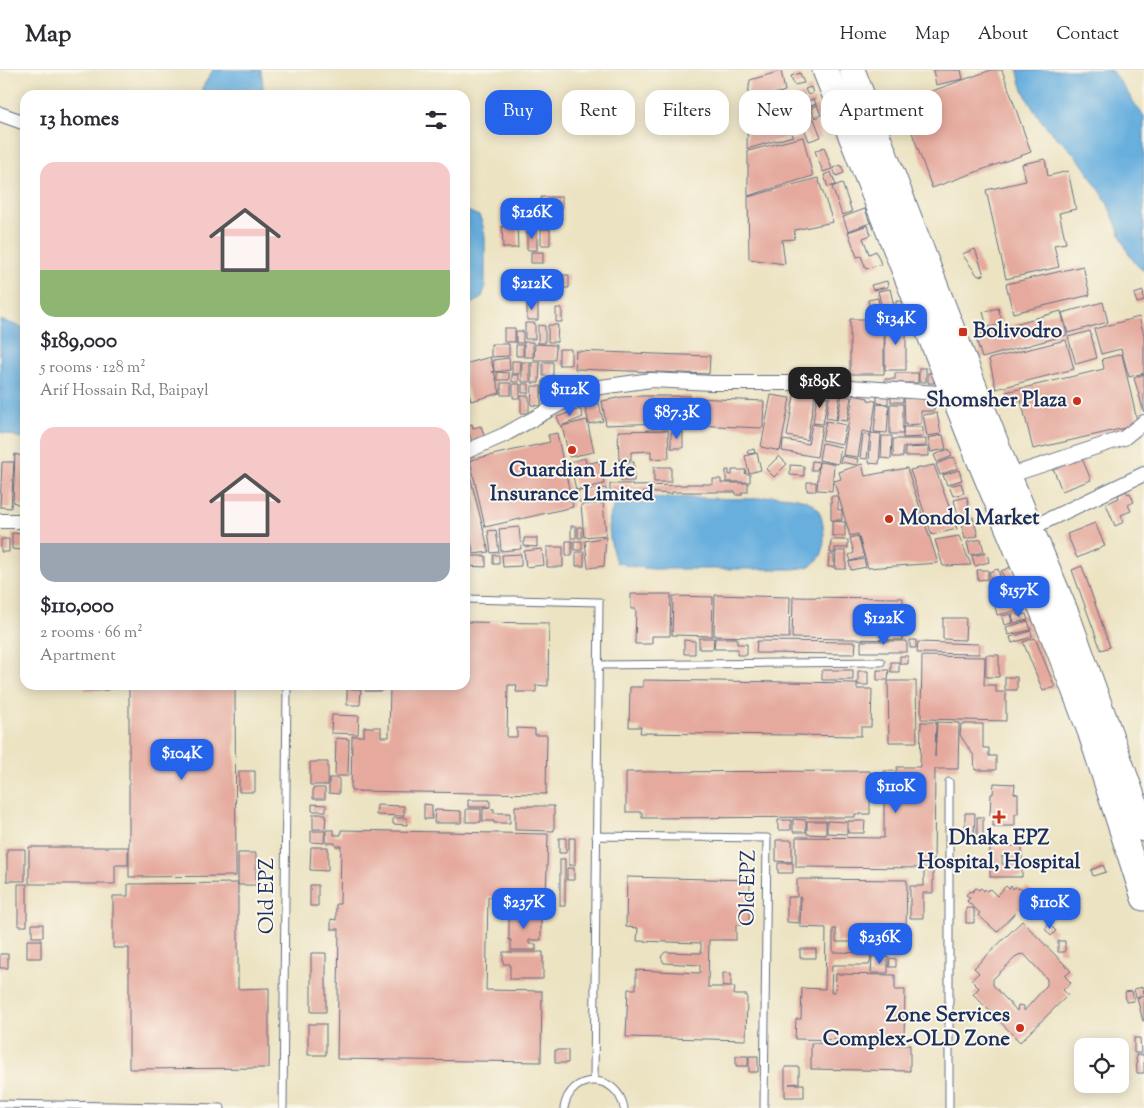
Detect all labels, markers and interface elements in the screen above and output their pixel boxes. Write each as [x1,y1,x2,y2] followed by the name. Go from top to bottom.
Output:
[25,18,71,52] text: Map
[840,22,887,48] text: Home
[915,22,950,48] text: Map
[978,22,1028,48] text: About
[1056,22,1119,48] text: Contact
[485,90,552,135] chip: Buy
[562,90,635,135] chip: Rent
[645,90,729,135] chip: Filters
[739,90,811,135] chip: New
[821,90,942,135] chip: Apartment
[40,105,119,135] text: 13 homes
[422,106,450,134] icon: filters
[200,195,290,285] icon: home
[497,198,567,240] pin: $126K
[512,202,553,225] text: $126K
[497,268,567,311] pin: $212K
[512,273,552,296] text: $212K
[861,304,931,346] pin: $134K
[876,308,916,331] text: $134K
[973,317,1063,347] place label: Bolivodro
[957,326,969,338] marker: Bolivodro
[40,327,117,357] text: $189,000
[40,357,146,380] text: 5 rooms · 128 m²
[785,366,855,409] pin: $189K
[799,371,841,394] text: $189K
[535,374,605,417] pin: $112K
[551,379,589,402] text: $112K
[40,380,209,403] text: Arif Hossain Rd, Baipayl
[926,386,1067,416] place label: Shomsher Plaza
[1071,395,1083,407] marker: Shomsher Plaza
[636,398,718,440] pin: $87.3K
[654,402,700,425] text: $87.3K
[566,444,578,456] marker: Guardian Life Insurance Limited
[490,456,654,510] place label: Guardian Life Insurance Limited
[200,460,290,550] icon: home
[899,504,1040,534] place label: Mondol Market
[883,513,895,525] marker: Mondol Market
[984,576,1054,618] pin: $157K
[999,580,1039,603] text: $157K
[40,592,114,622] text: $110,000
[849,604,919,646] pin: $122K
[864,608,904,631] text: $122K
[40,622,143,645] text: 2 rooms · 66 m²
[40,645,116,668] text: Apartment
[147,738,217,781] pin: $104K
[161,743,203,766] text: $104K
[861,772,931,814] pin: $110K
[876,776,916,799] text: $110K
[992,810,1006,824] marker: Dhaka EPZ Hospital, Hospital
[918,824,1081,878] place label: Dhaka EPZ Hospital, Hospital
[733,849,765,926] street label: Old EPZ
[253,858,283,934] street label: Old EPZ
[489,888,559,930] pin: $237K
[1015,888,1085,930] pin: $110K
[503,892,545,915] text: $237K
[1030,892,1070,915] text: $110K
[845,922,915,965] pin: $236K
[859,927,901,950] text: $236K
[823,1001,1010,1055] place label: Zone Services Complex-OLD Zone
[1014,1022,1026,1034] marker: Zone Services Complex-OLD Zone
[1074,1038,1129,1093] map controls
[1074,1038,1129,1093] button: locate

